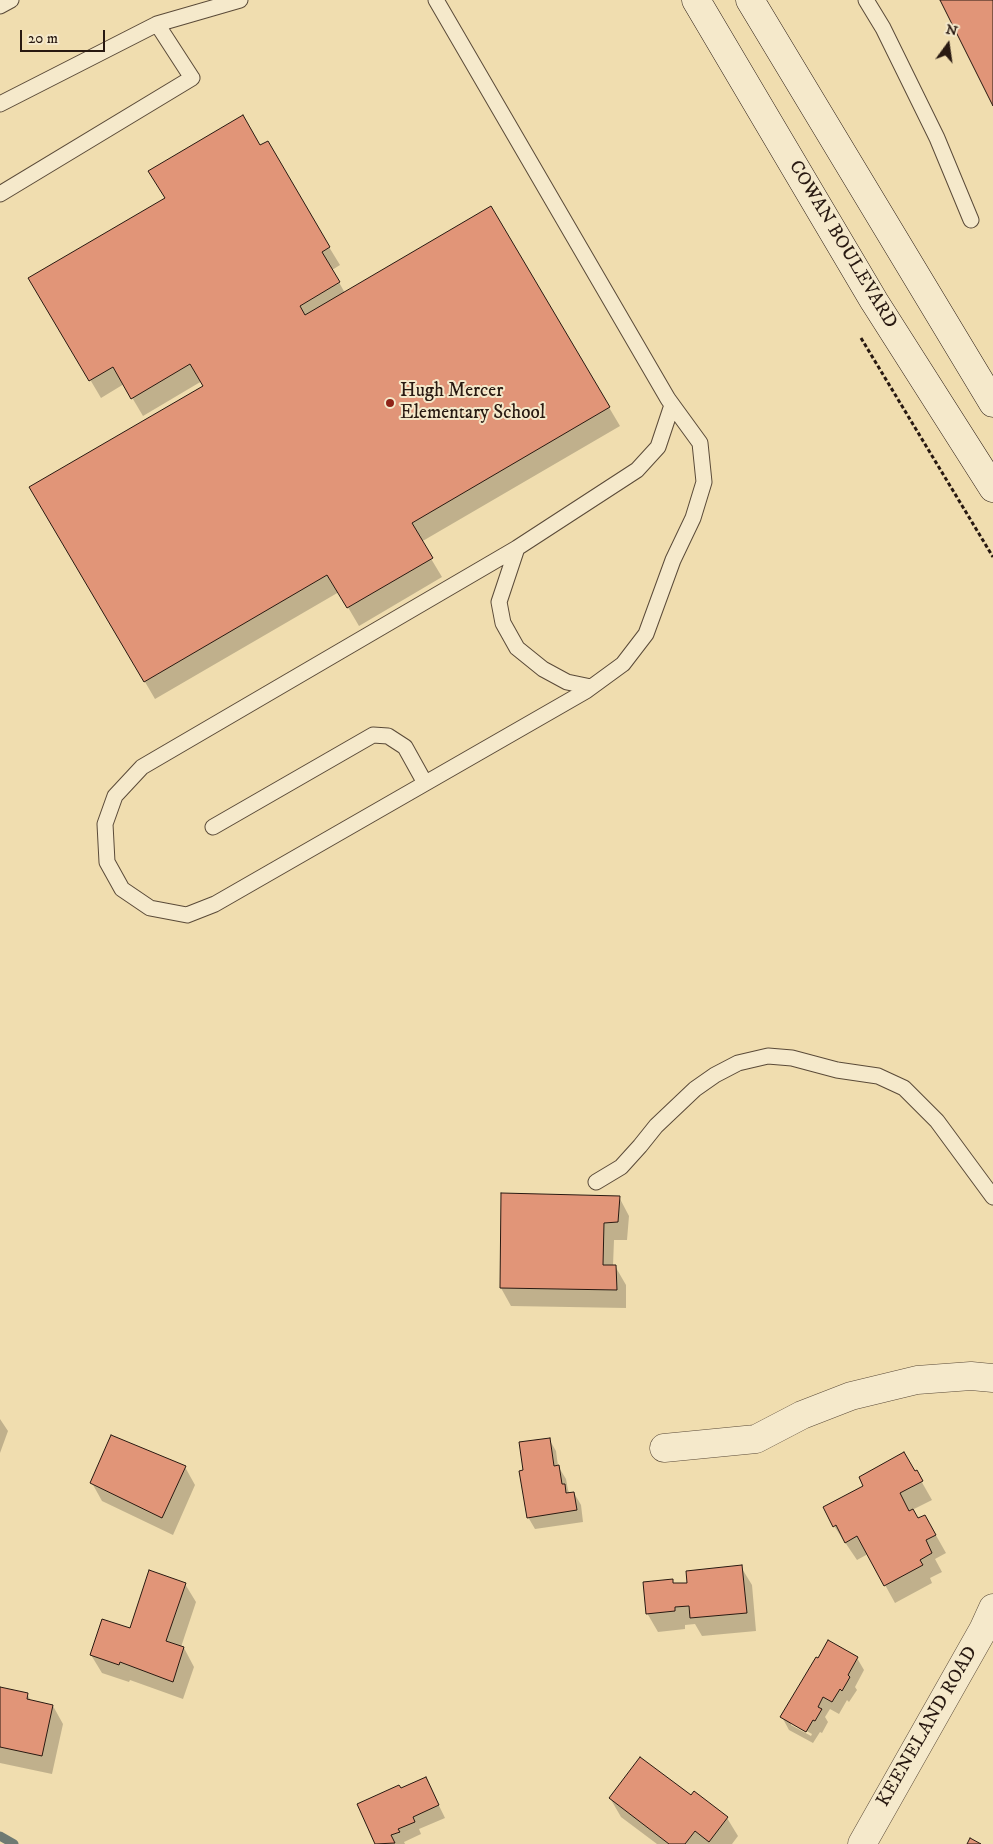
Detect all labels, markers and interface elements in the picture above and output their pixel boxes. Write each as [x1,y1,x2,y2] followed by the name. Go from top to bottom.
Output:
[22,20,108,52] scale bar
[923,20,973,70] north arrow
[944,20,959,41] text: N
[28,29,58,48] text: 20 m
[783,157,901,333] street label: COWAN BOULEVARD
[400,381,545,425] place label: Hugh Mercer Elementary School
[384,397,396,409] marker: Hugh Mercer Elementary School
[873,1643,983,1811] street label: KEENELAND ROAD

